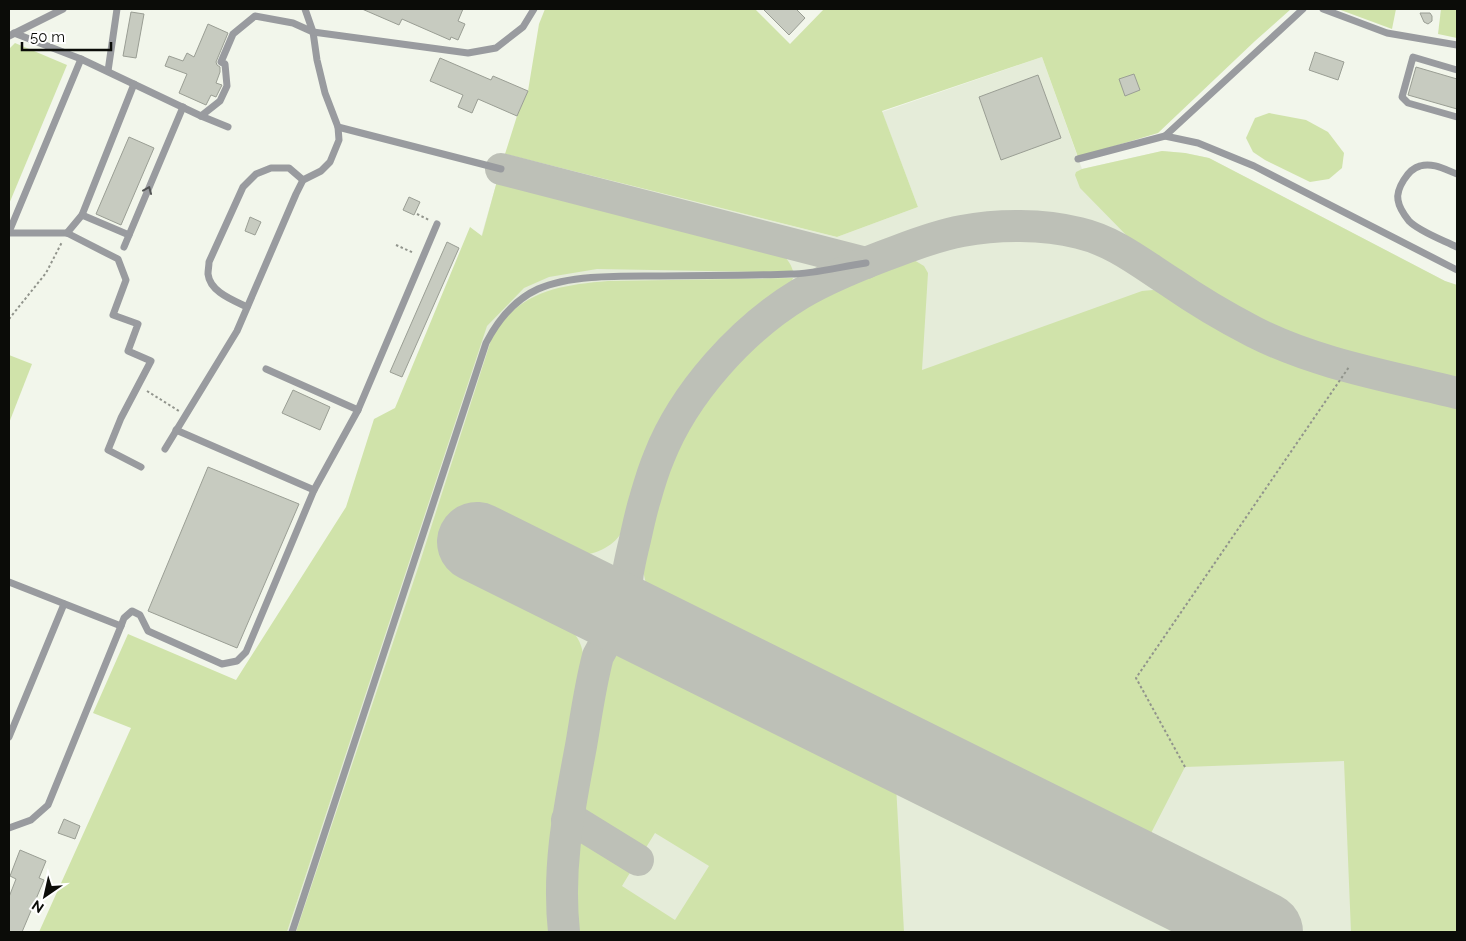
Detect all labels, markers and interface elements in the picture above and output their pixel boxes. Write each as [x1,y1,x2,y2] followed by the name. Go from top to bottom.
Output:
[22,20,111,52] scale bar
[30,28,65,46] text: 50 m
[142,186,153,195] one-way arrow
[20,871,70,921] north arrow
[29,897,47,916] text: N

